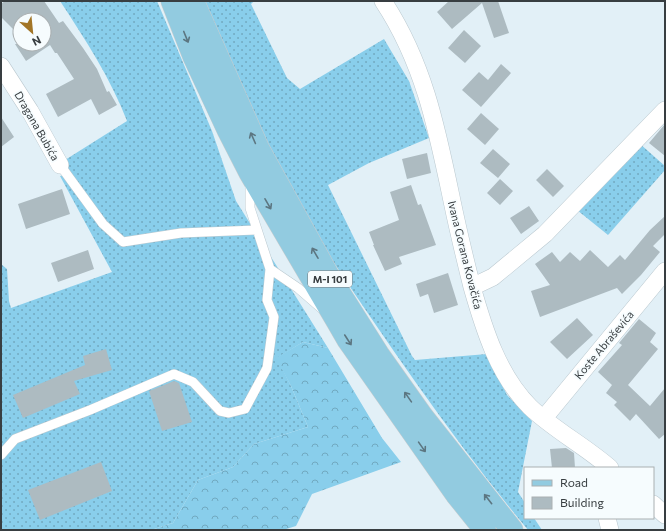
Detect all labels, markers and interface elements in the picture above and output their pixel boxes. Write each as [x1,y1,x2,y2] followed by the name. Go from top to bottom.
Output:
[12,12,52,52] north arrow
[183,31,190,43] one-way arrow
[30,34,43,49] text: N
[12,89,62,163] street label: Dragana Bubića
[249,133,256,145] one-way arrow
[264,198,272,210] one-way arrow
[446,199,485,311] street label: Ivana Gorana Kovačića
[311,247,318,259] one-way arrow
[308,271,352,287] road number: M-I 101
[571,308,636,382] street label: Koste Abraševića
[344,334,352,345] one-way arrow
[404,392,412,403] one-way arrow
[418,441,426,452] one-way arrow
[524,467,654,519] legend
[560,475,588,489] text: Road
[484,494,493,505] one-way arrow
[560,495,604,509] text: Building

